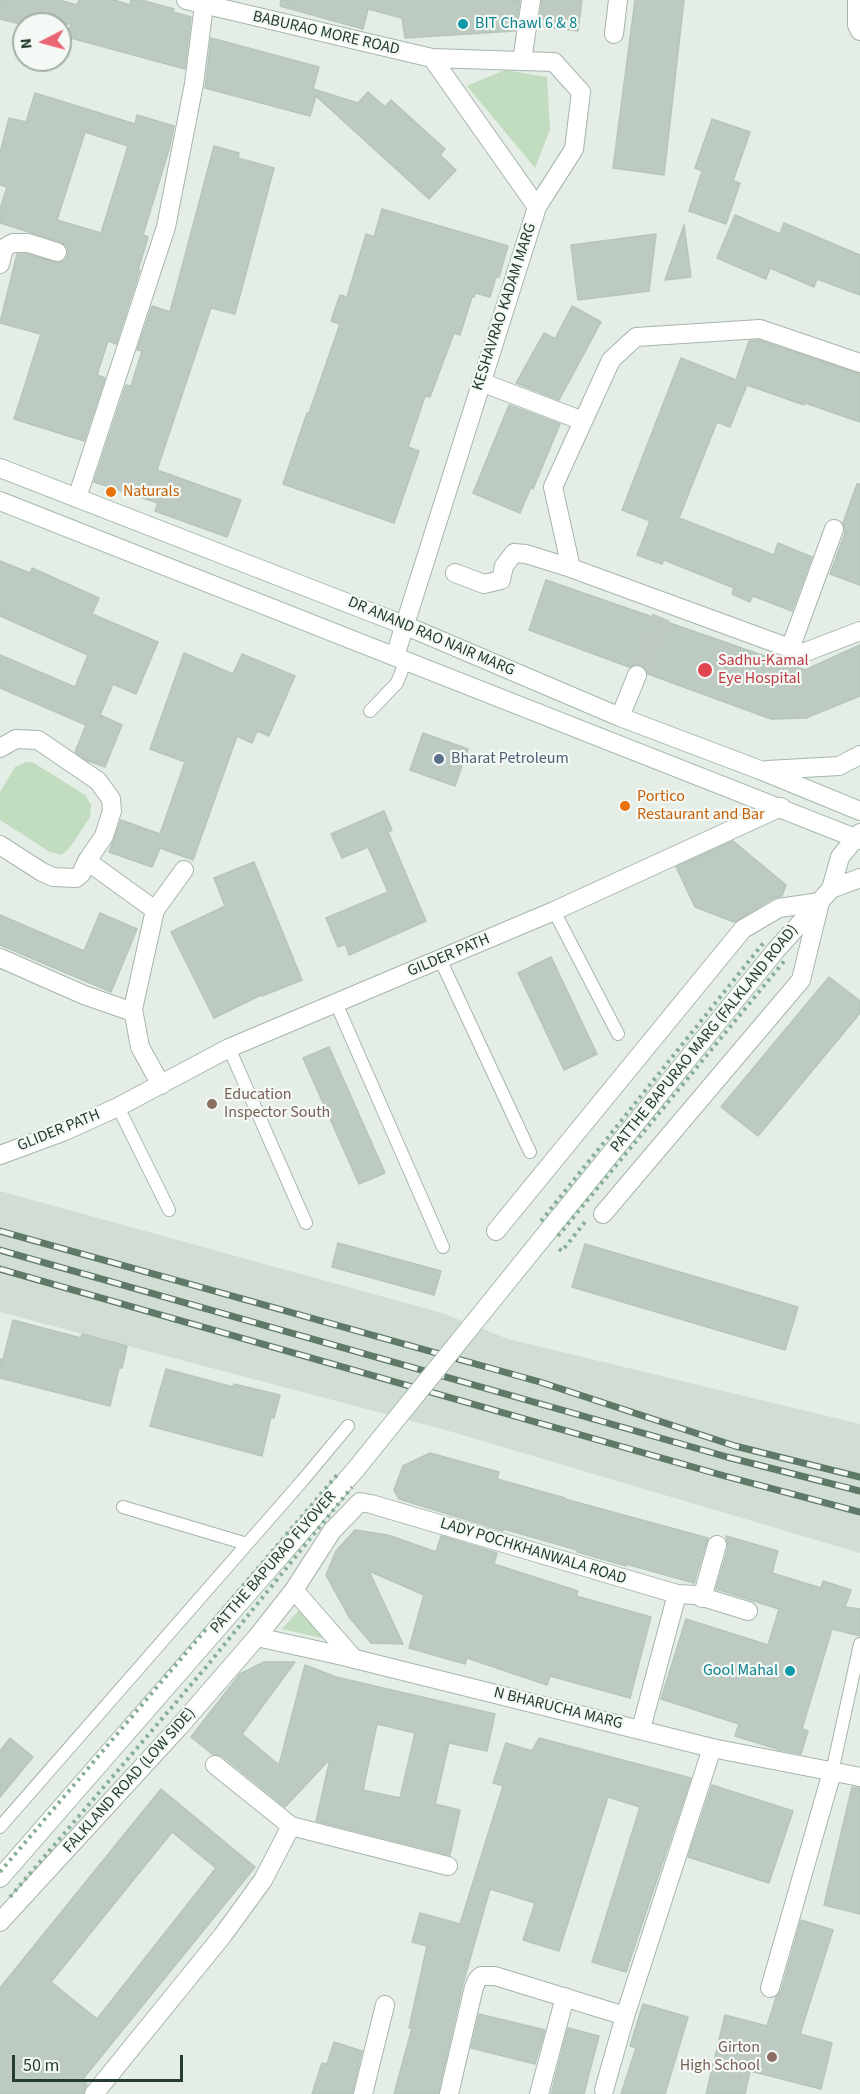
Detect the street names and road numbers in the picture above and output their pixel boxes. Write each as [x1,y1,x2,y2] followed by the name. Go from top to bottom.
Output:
[251,8,401,60] street label: BABURAO MORE ROAD
[469,221,541,393] street label: KESHAVRAO KADAM MARG
[345,593,517,681] street label: DR ANAND RAO NAIR MARG
[607,921,803,1157] street label: PATTHE BAPURAO MARG (FALKLAND ROAD)
[405,930,493,982] street label: GILDER PATH
[15,1106,103,1156] street label: GLIDER PATH
[207,1488,341,1638] street label: PATTHE BAPURAO FLYOVER
[437,1514,629,1590] street label: LADY POCHKHANWALA ROAD
[492,1684,624,1734] street label: N BHARUCHA MARG
[60,1704,200,1858] street label: FALKLAND ROAD (LOW SIDE)

